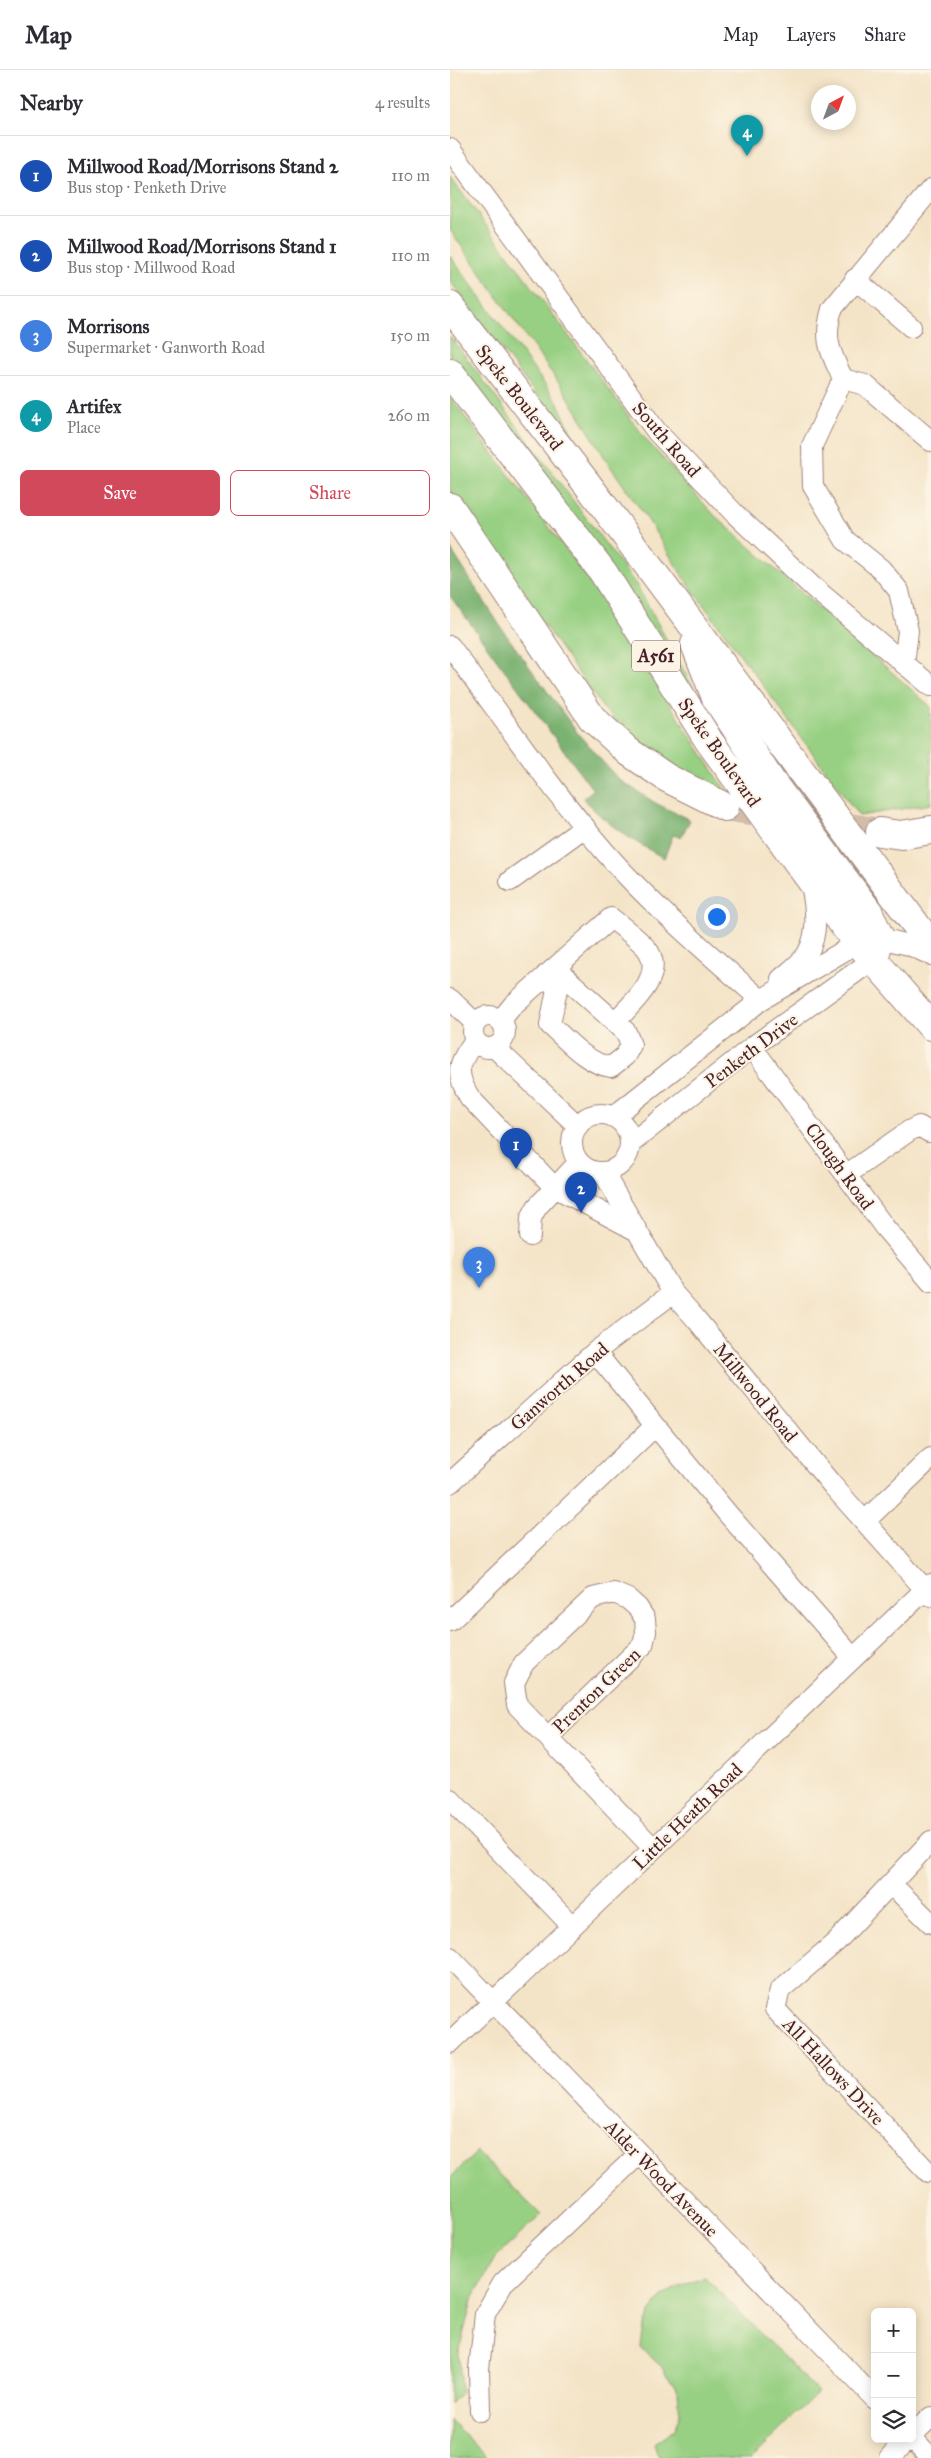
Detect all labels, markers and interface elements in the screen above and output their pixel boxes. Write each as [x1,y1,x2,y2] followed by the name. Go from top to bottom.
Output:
[25,20,72,50] text: Map
[723,24,758,46] text: Map
[786,24,836,46] text: Layers
[864,24,906,46] text: Share
[811,85,856,130] north arrow
[20,90,83,116] text: Nearby
[375,93,430,112] text: 4 results
[731,115,763,156] pin: 4
[67,155,338,178] text: Millwood Road/Morrisons Stand 2
[33,166,39,185] text: 1
[391,166,430,185] text: 110 m
[67,178,227,197] text: Bus stop · Penketh Drive
[67,235,336,258] text: Millwood Road/Morrisons Stand 1
[32,246,40,265] text: 2
[391,246,430,265] text: 110 m
[67,258,235,277] text: Bus stop · Millwood Road
[67,315,149,338] text: Morrisons
[33,326,39,345] text: 3
[390,326,430,345] text: 150 m
[67,338,265,357] text: Supermarket · Ganworth Road
[471,340,568,455] street label: Speke Boulevard
[67,395,121,418] text: Artifex
[628,397,706,482] street label: South Road
[32,406,40,425] text: 4
[388,406,430,425] text: 260 m
[67,418,101,437] text: Place
[20,470,220,516] button: Save
[230,470,430,516] button: Share
[632,640,680,672] road number: A561
[673,693,766,812] street label: Speke Boulevard
[704,904,730,930] your location
[700,1008,802,1093] street label: Penketh Drive
[800,1118,879,1215] street label: Clough Road
[500,1128,532,1169] pin: 1
[565,1172,597,1213] pin: 2
[463,1247,495,1288] pin: 3
[505,1337,614,1435] street label: Ganworth Road
[709,1338,803,1447] street label: Millwood Road
[547,1643,645,1738] street label: Prenton Green
[628,1758,747,1875] street label: Little Heath Road
[777,2012,889,2130] street label: All Hallows Drive
[599,2114,723,2242] street label: Alder Wood Avenue
[871,2308,916,2443] map controls
[871,2308,916,2353] button: +
[871,2353,916,2398] button: −
[871,2398,916,2443] button: layers

